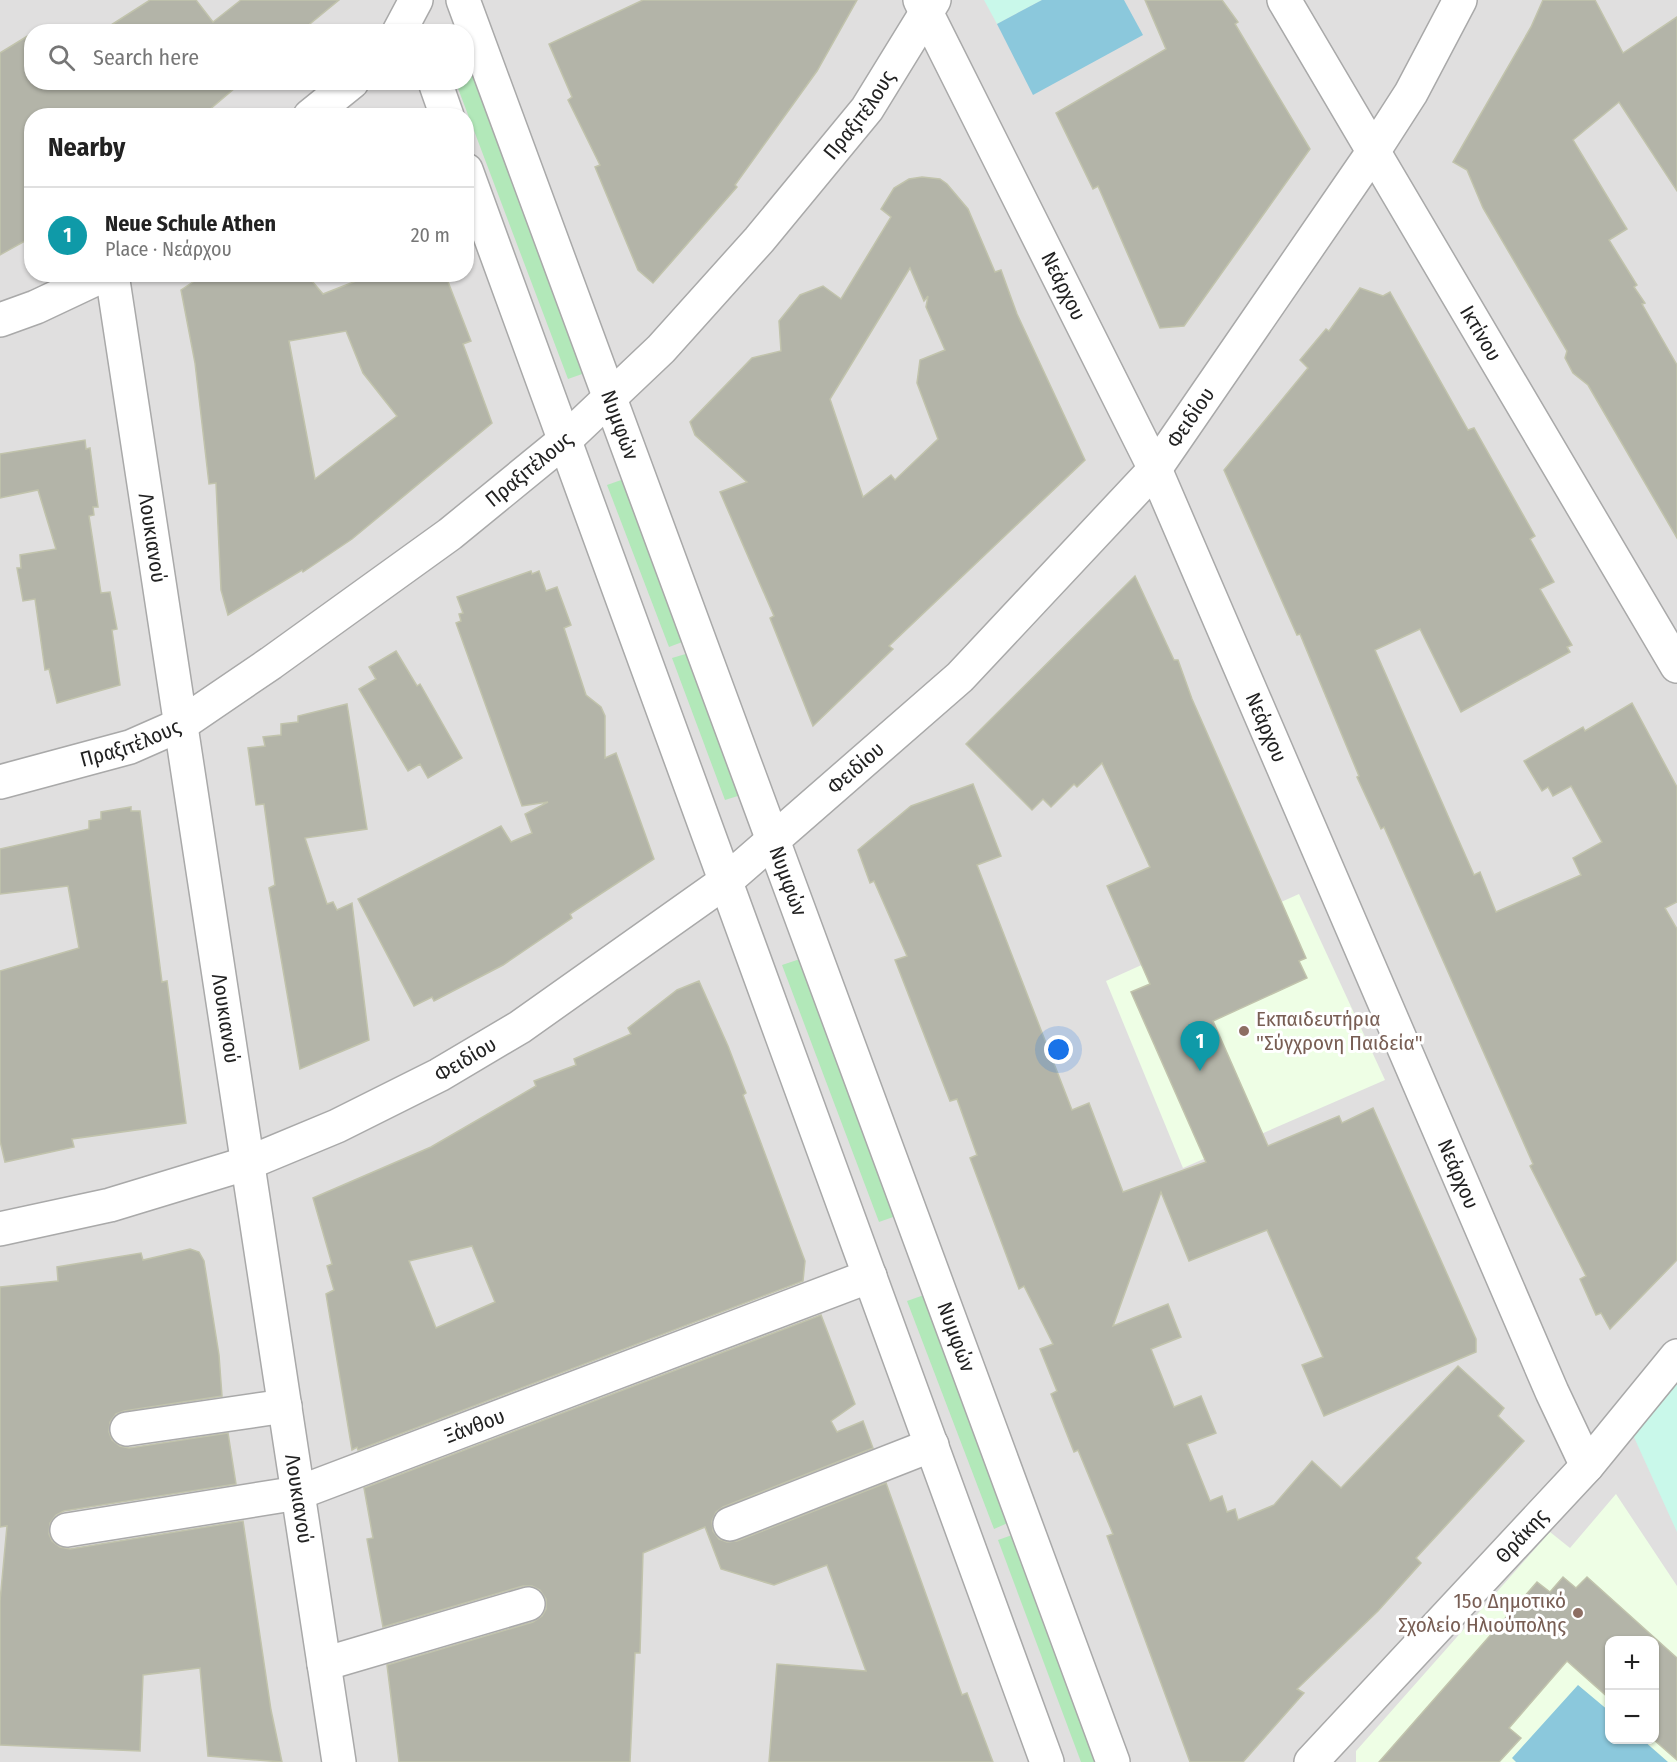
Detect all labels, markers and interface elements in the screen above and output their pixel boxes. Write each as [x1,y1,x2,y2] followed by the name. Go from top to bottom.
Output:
[24,24,474,90] search box
[45,41,78,74] icon: search
[93,44,199,71] text: Search here
[818,65,901,165] street label: Πραξιτέλους
[48,132,125,163] text: Nearby
[105,210,276,237] text: Neue Schule Athen
[63,223,72,247] text: 1
[411,223,450,247] text: 20 m
[105,237,232,261] text: Place · Νεάρχου
[1035,247,1091,325] street label: Νεάρχου
[1454,301,1507,366] street label: Ικτίνου
[1161,382,1220,453] street label: Φειδίου
[595,387,645,463] street label: Νυμφών
[480,426,578,513] street label: Πραξιτέλους
[133,491,172,585] street label: Λουκιανού
[1240,689,1293,766] street label: Νεάρχου
[77,713,185,773] street label: Πραξιτέλους
[822,736,890,800] street label: Φειδίου
[763,842,813,919] street label: Νυμφών
[206,972,245,1065] street label: Λουκιανού
[1256,1006,1423,1056] place label: Εκπαιδευτήρια "Σύγχρονη Παιδεία"
[1180,1022,1220,1071] pin: 1
[1237,1024,1251,1038] marker: Εκπαιδευτήρια "Σύγχρονη Παιδεία"
[430,1031,501,1088] street label: Φειδίου
[1044,1035,1073,1064] your location
[1432,1135,1485,1213] street label: Νεάρχου
[931,1298,981,1375] street label: Νυμφών
[441,1403,509,1449] street label: Ξάνθου
[279,1452,319,1545] street label: Λουκιανού
[1490,1503,1554,1569] street label: Θράκης
[1398,1588,1566,1638] place label: 15ο Δημοτικό Σχολείο Ηλιούπολης
[1571,1606,1585,1620] marker: 15ο Δημοτικό Σχολείο Ηλιούπολης
[1605,1636,1659,1744] map controls
[1605,1636,1659,1690] button: +
[1605,1690,1659,1744] button: −

